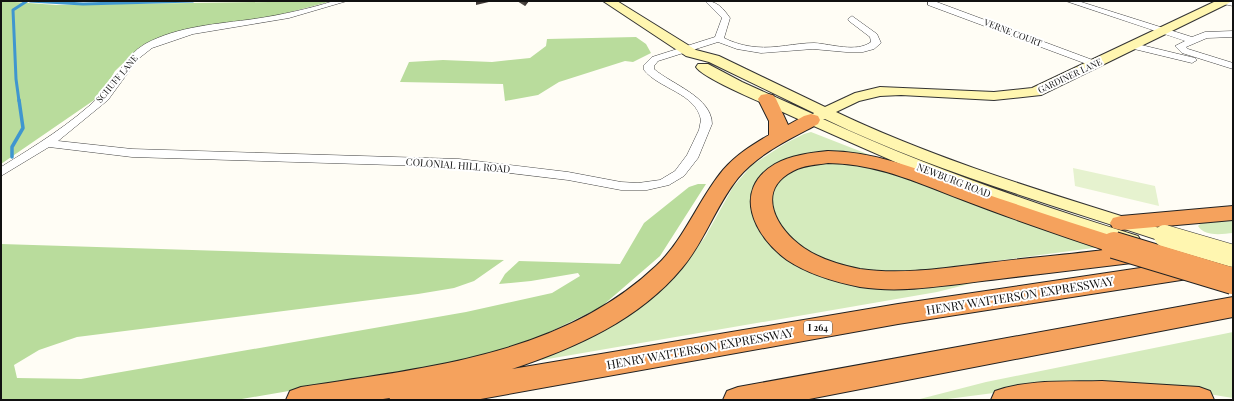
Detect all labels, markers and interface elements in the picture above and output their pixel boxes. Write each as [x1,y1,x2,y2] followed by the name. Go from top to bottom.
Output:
[982,15,1045,49] street label: VERNE COURT
[93,52,140,105] street label: SCHUFF LANE
[1036,55,1104,95] street label: GARDINER LANE
[405,154,511,176] street label: COLONIAL HILL ROAD
[915,159,993,201] street label: NEWBURG ROAD
[925,272,1116,318] street label: HENRY WATTERSON EXPRESSWAY
[804,321,832,335] road number: I 264
[605,324,795,372] street label: HENRY WATTERSON EXPRESSWAY

